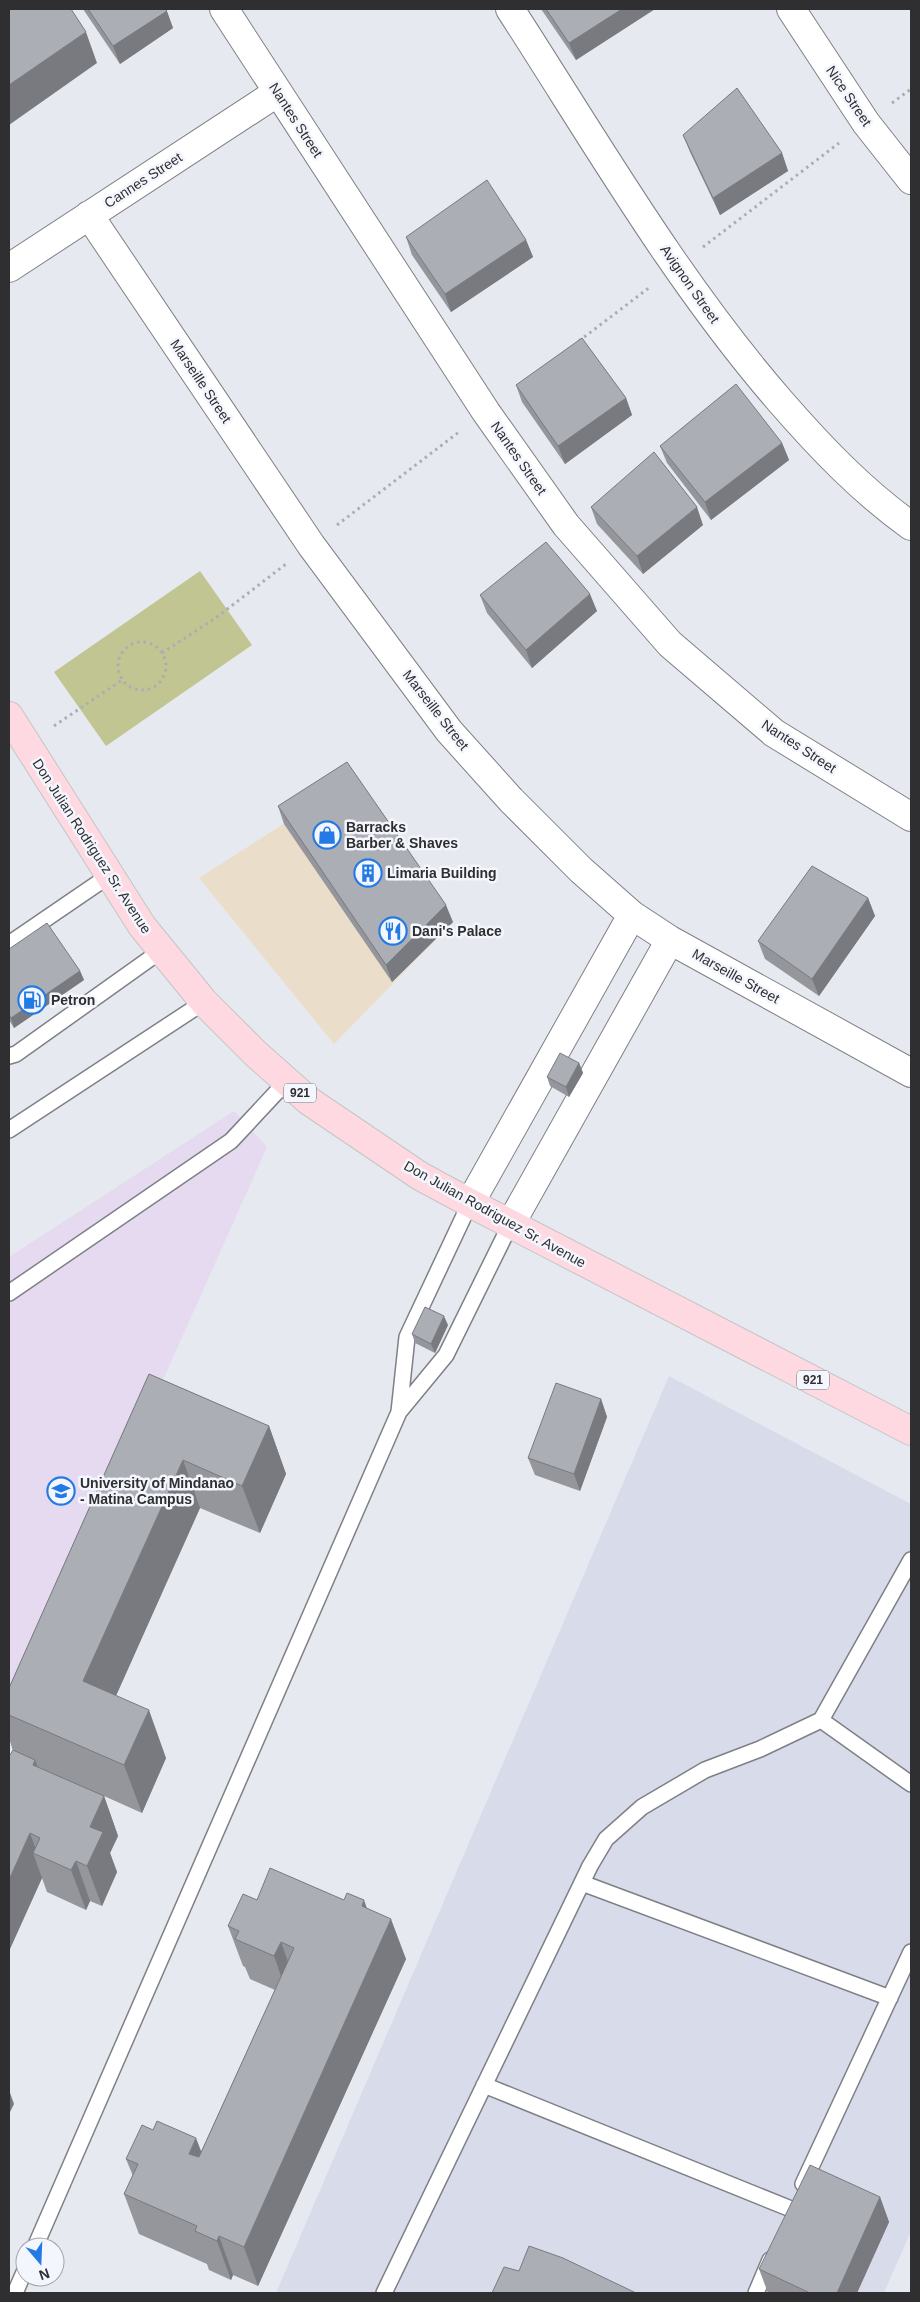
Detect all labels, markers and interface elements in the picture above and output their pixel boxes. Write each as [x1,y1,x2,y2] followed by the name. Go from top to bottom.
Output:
[823,63,875,129] street label: Nice Street
[266,80,326,160] street label: Nantes Street
[101,149,185,211] street label: Cannes Street
[657,242,723,326] street label: Avignon Street
[167,336,235,426] street label: Marseille Street
[488,418,550,498] street label: Nantes Street
[400,667,472,753] street label: Marseille Street
[759,716,839,776] street label: Nantes Street
[29,756,155,937] street label: Don Julian Rodriguez Sr. Avenue
[346,819,458,851] place label: Barracks Barber & Shaves
[312,820,342,850] shop icon: Barracks Barber & Shaves
[353,858,383,888] building icon: Limaria Building
[387,865,497,881] place label: Limaria Building
[378,916,408,946] restaurant icon: Dani's Palace
[412,923,502,939] place label: Dani's Palace
[690,945,783,1007] street label: Marseille Street
[17,985,47,1015] fuel station icon: Petron
[51,992,95,1008] place label: Petron
[284,1084,316,1102] road number: 921
[401,1157,589,1271] street label: Don Julian Rodriguez Sr. Avenue
[797,1370,829,1390] road number: 921
[80,1475,234,1507] place label: University of Mindanao - Matina Campus
[46,1476,76,1506] school or university icon: University of Mindanao - Matina Campus
[15,2237,65,2287] north arrow
[37,2265,52,2284] text: N

